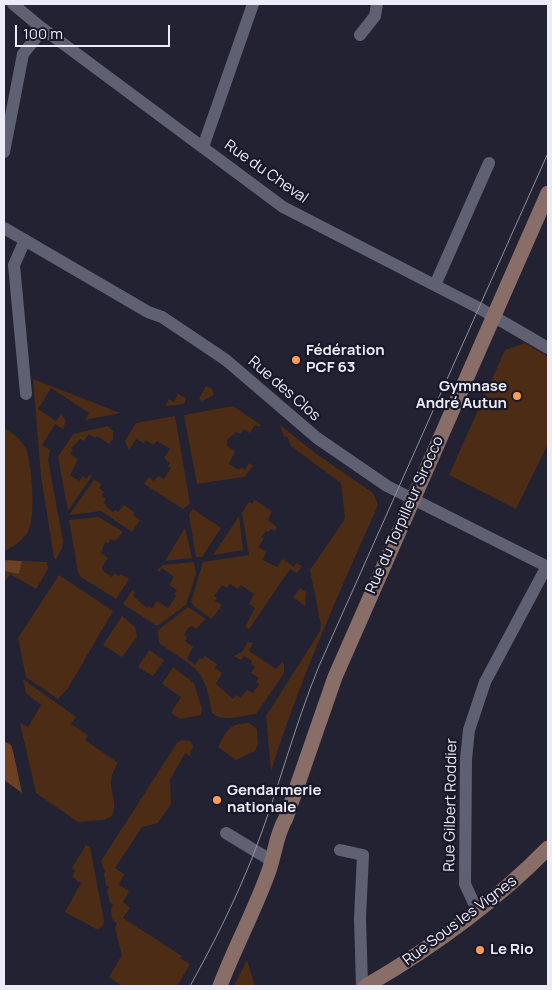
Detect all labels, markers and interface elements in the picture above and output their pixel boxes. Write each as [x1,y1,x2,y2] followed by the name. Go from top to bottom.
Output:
[18,15,172,47] scale bar
[23,23,63,44] text: 100 m
[221,137,311,207] street label: Rue du Cheval
[306,342,385,377] place label: Fédération PCF 63
[244,353,324,425] street label: Rue des Clos
[290,354,302,366] marker: Fédération PCF 63
[416,378,507,413] place label: Gymnase André Autun
[511,390,523,402] marker: Gymnase André Autun
[362,434,448,596] street label: Rue du Torpilleur Sirocco
[441,738,461,872] street label: Rue Gilbert Roddier
[227,782,322,817] place label: Gendarmerie nationale
[211,794,223,806] marker: Gendarmerie nationale
[400,872,520,970] street label: Rue Sous les Vignes
[490,941,533,959] place label: Le Rio
[474,944,486,956] marker: Le Rio

